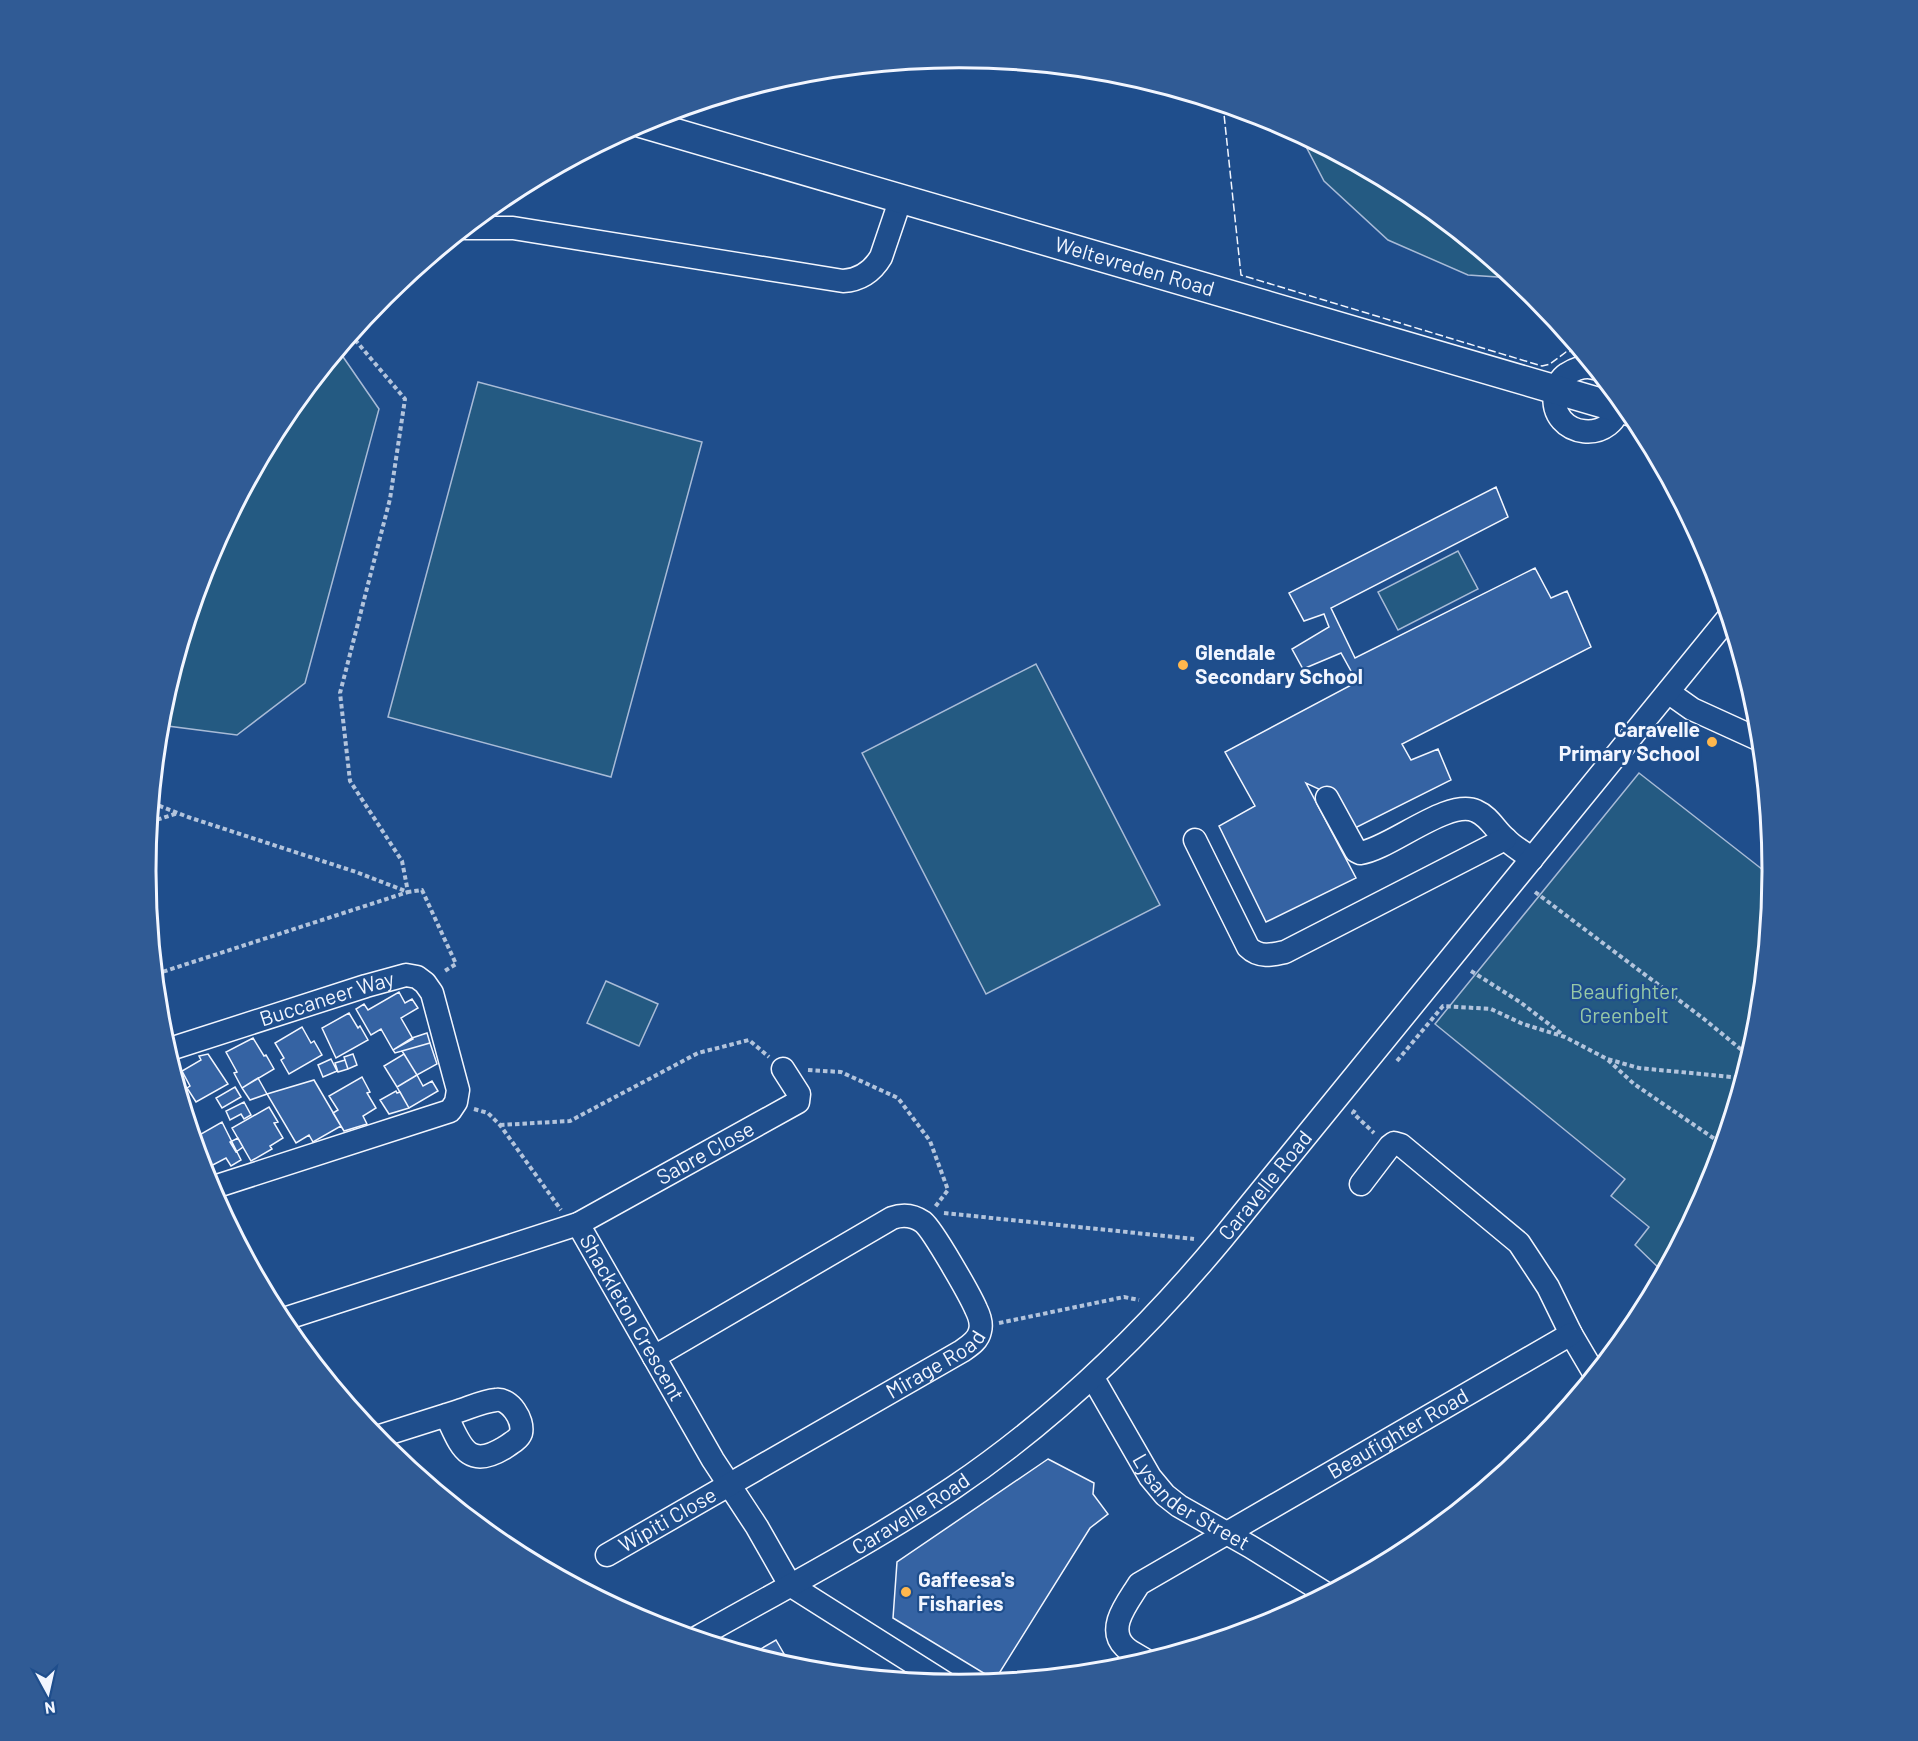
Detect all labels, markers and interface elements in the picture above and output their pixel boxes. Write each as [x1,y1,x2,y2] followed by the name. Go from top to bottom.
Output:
[1052,230,1218,301] street label: Weltevreden Road
[1195,639,1363,688] place label: Glendale Secondary School
[1176,658,1190,672] marker: Glendale Secondary School
[1559,716,1700,765] place label: Caravelle Primary School
[1705,735,1719,749] marker: Caravelle Primary School
[256,965,397,1030] street label: Buccaneer Way
[1570,978,1678,1027] park label: Beaufighter Greenbelt
[652,1115,758,1189] street label: Sabre Close
[1212,1125,1316,1245] street label: Caravelle Road
[575,1229,691,1405] street label: Shackleton Crescent
[881,1325,990,1403] street label: Mirage Road
[1323,1382,1472,1483] street label: Beaufighter Road
[1128,1449,1254,1555] street label: Lysander Street
[847,1467,974,1559] street label: Caravelle Road
[614,1481,720,1557] street label: Wipiti Close
[918,1566,1015,1615] place label: Gaffeesa's Fisharies
[899,1585,913,1599] marker: Gaffeesa's Fisharies
[18,1663,78,1723] north arrow
[44,1698,57,1718] text: N

